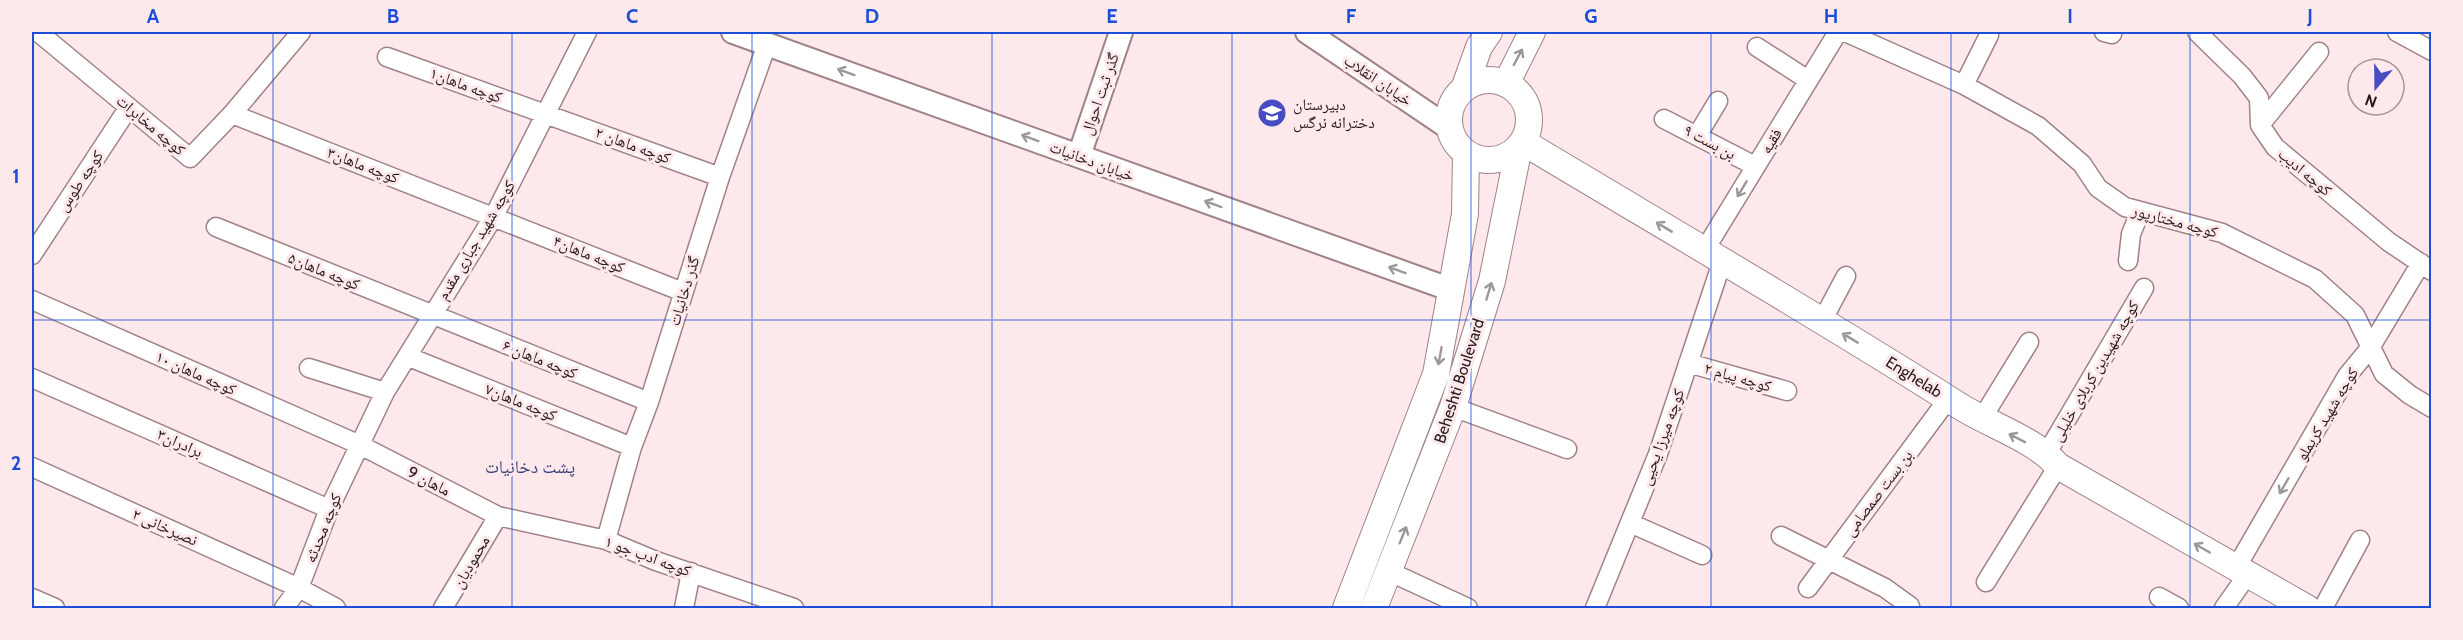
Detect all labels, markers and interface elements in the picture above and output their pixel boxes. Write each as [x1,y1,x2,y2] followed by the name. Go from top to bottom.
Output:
[147,4,160,28] text: A
[387,4,399,28] text: B
[626,4,638,28] text: C
[865,4,879,28] text: D
[1106,4,1118,28] text: E
[1346,4,1357,28] text: F
[1584,4,1598,28] text: G
[1824,4,1838,28] text: H
[2067,4,2073,28] text: I
[2306,4,2313,28] text: J
[1512,49,1524,66] one-way arrow
[1077,50,1124,138] street label: گذر ثبت احوال
[1340,50,1416,110] street label: خیابان انقلاب
[2346,57,2406,117] north arrow
[427,63,505,108] street label: کوچه ماهان۱
[837,66,856,77] one-way arrow
[2362,90,2380,111] text: N
[113,91,190,160] street label: کوچه مخابرات
[1293,95,1375,133] place label: دبیرستان دخترانه نرگس
[1256,97,1288,129] school or university icon: دبیرستان دخترانه نرگس
[1680,120,1739,164] street label: بن بست ۹
[592,123,674,168] street label: کوچه ماهان ۲
[1756,125,1786,157] street label: فقیه
[1021,132,1039,143] one-way arrow
[1047,137,1137,186] street label: خیابان دخانیات
[324,143,402,188] street label: کوچه ماهان۳
[2274,144,2336,200] street label: کوچه ادیب
[53,147,108,216] street label: کوچه طوس
[12,164,20,188] text: 1
[433,176,520,304] street label: کوچه شهید جباری مقدم
[1735,180,1747,197] one-way arrow
[1204,198,1223,209] one-way arrow
[2129,200,2220,242] street label: کوچه مختارپور
[1656,221,1673,233] one-way arrow
[550,231,628,278] street label: کوچه ماهان۴
[285,248,363,295] street label: کوچه ماهان۵
[664,254,704,328] street label: گذر دخانیات
[1388,264,1407,275] one-way arrow
[1484,282,1495,301] one-way arrow
[2047,297,2144,445] street label: کوچه شهیدین کربلای خلیلی
[1430,316,1488,446] street label: Beheshti Boulevard
[1842,331,1859,343] one-way arrow
[500,335,580,384] street label: کوچه ماهان ۶
[1434,346,1445,366] one-way arrow
[152,347,239,400] street label: کوچه ماهان ۱۰
[1882,352,1946,402] street label: Enghelab
[1702,358,1774,397] street label: کوچه پیام ۲
[2292,364,2362,464] street label: کوچه شهید کریملو
[482,379,560,426] street label: کوچه ماهان۷
[1636,386,1689,488] street label: کوچه میرزا یحیی
[154,425,206,462] street label: برادران۳
[2008,432,2026,443] one-way arrow
[1839,446,1917,540] street label: بن بست صمصامی
[11,451,21,475] text: 2
[485,456,575,478] district label: پشت دخانیات
[404,462,454,501] street label: ماهان 9
[2277,478,2289,495] one-way arrow
[300,490,346,566] street label: کوچه محدثه
[129,504,201,551] street label: نصیرخانی ۲
[1398,526,1409,544] one-way arrow
[448,532,494,592] street label: محمودیان
[602,532,694,580] street label: کوچه ادب جو ۱
[2194,541,2211,553] one-way arrow

